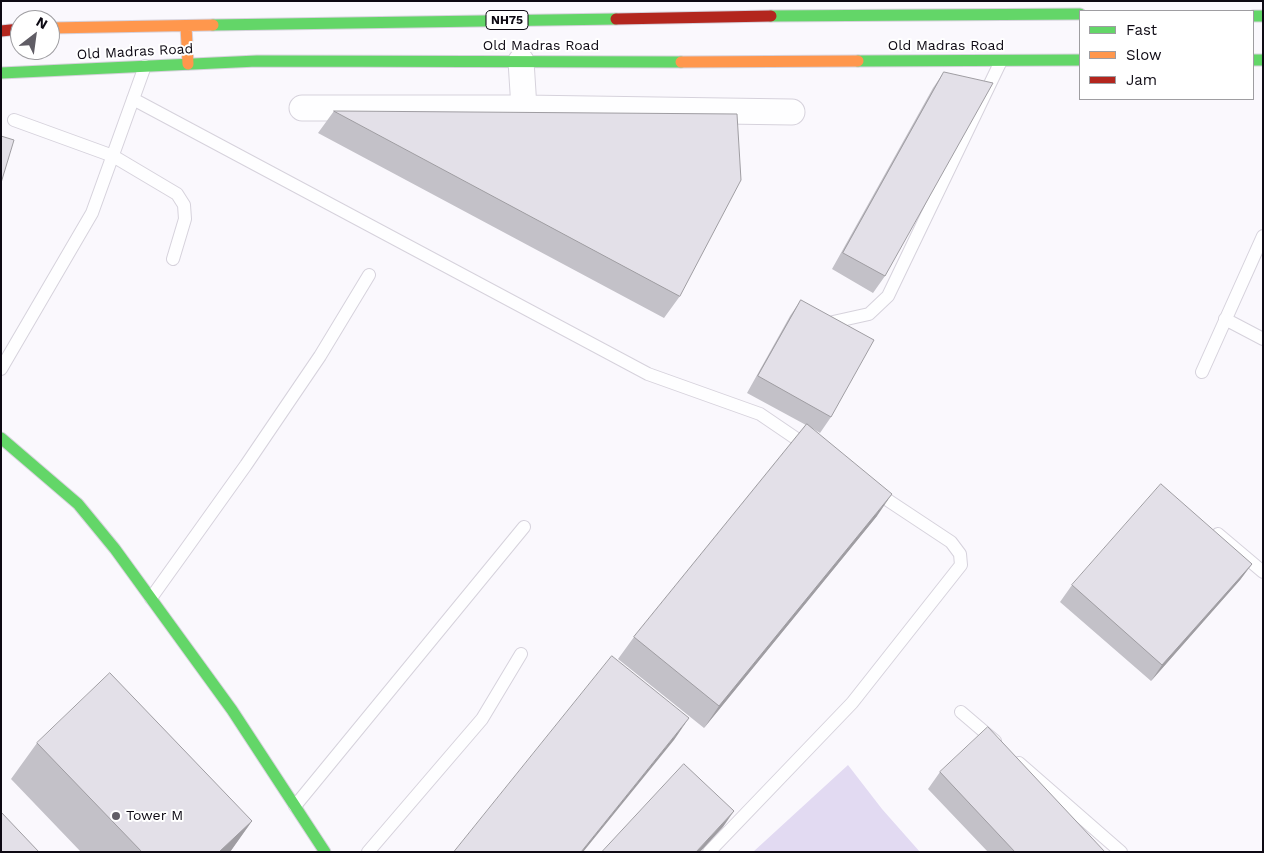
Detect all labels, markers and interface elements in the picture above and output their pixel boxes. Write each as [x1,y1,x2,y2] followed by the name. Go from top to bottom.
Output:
[10,10,60,60] north arrow
[486,10,528,30] road number: NH75
[1079,10,1254,100] legend
[34,13,50,32] text: N
[1126,21,1157,39] text: Fast
[483,38,599,54] street label: Old Madras Road
[888,38,1004,54] street label: Old Madras Road
[76,41,194,63] street label: Old Madras Road
[1126,46,1162,64] text: Slow
[1126,71,1157,89] text: Jam
[126,808,183,824] place label: Tower M
[110,810,122,822] marker: Tower M

